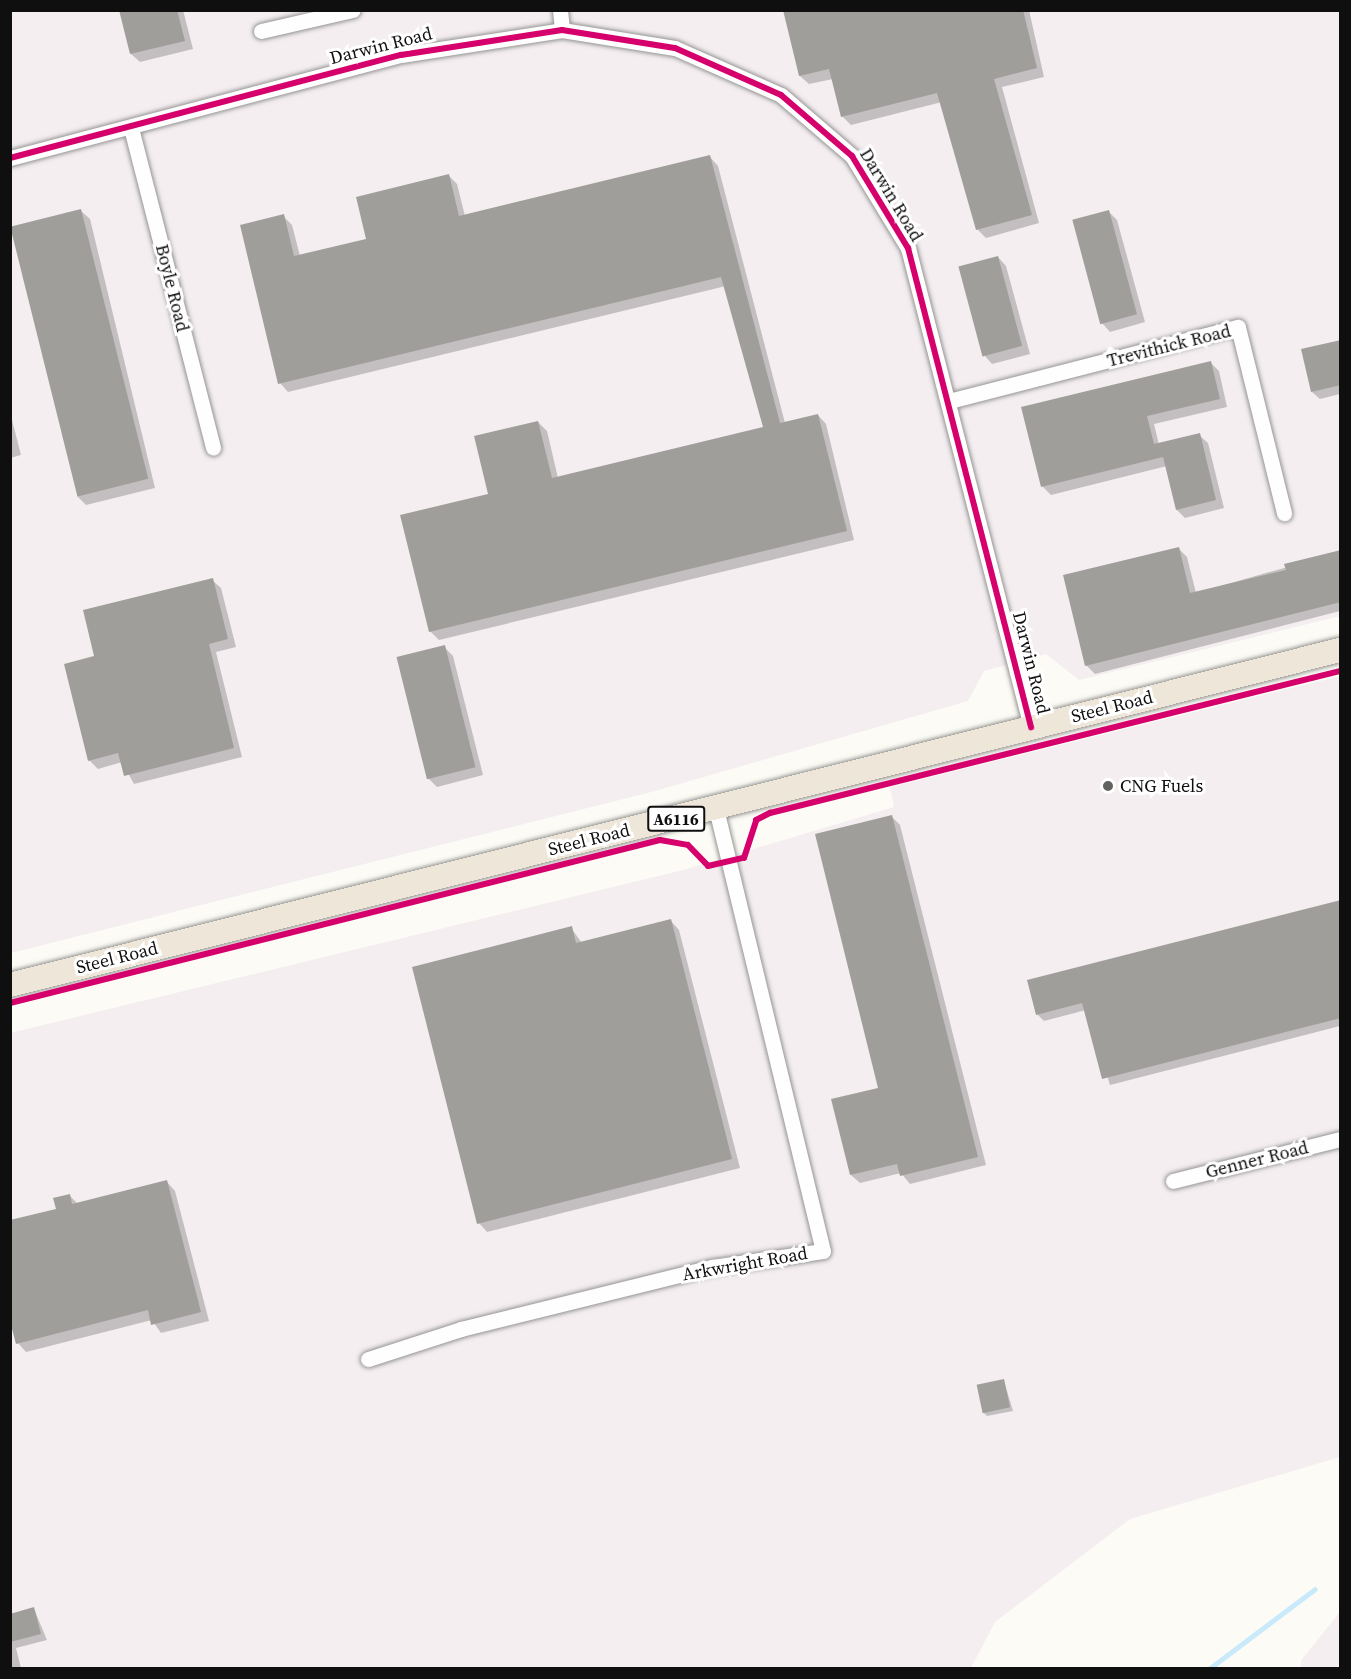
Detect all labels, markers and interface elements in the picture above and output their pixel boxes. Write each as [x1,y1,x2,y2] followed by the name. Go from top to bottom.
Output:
[328,23,434,69] street label: Darwin Road
[855,145,927,245] street label: Darwin Road
[151,242,193,334] street label: Boyle Road
[1105,320,1233,372] street label: Trevithick Road
[1008,610,1054,716] street label: Darwin Road
[1069,686,1155,728] street label: Steel Road
[1120,775,1203,797] place label: CNG Fuels
[1101,779,1115,793] marker: CNG Fuels
[646,806,706,832] road number: A6116
[546,819,632,861] street label: Steel Road
[74,937,160,979] street label: Steel Road
[1203,1137,1311,1183] street label: Genner Road
[681,1242,809,1286] street label: Arkwright Road

